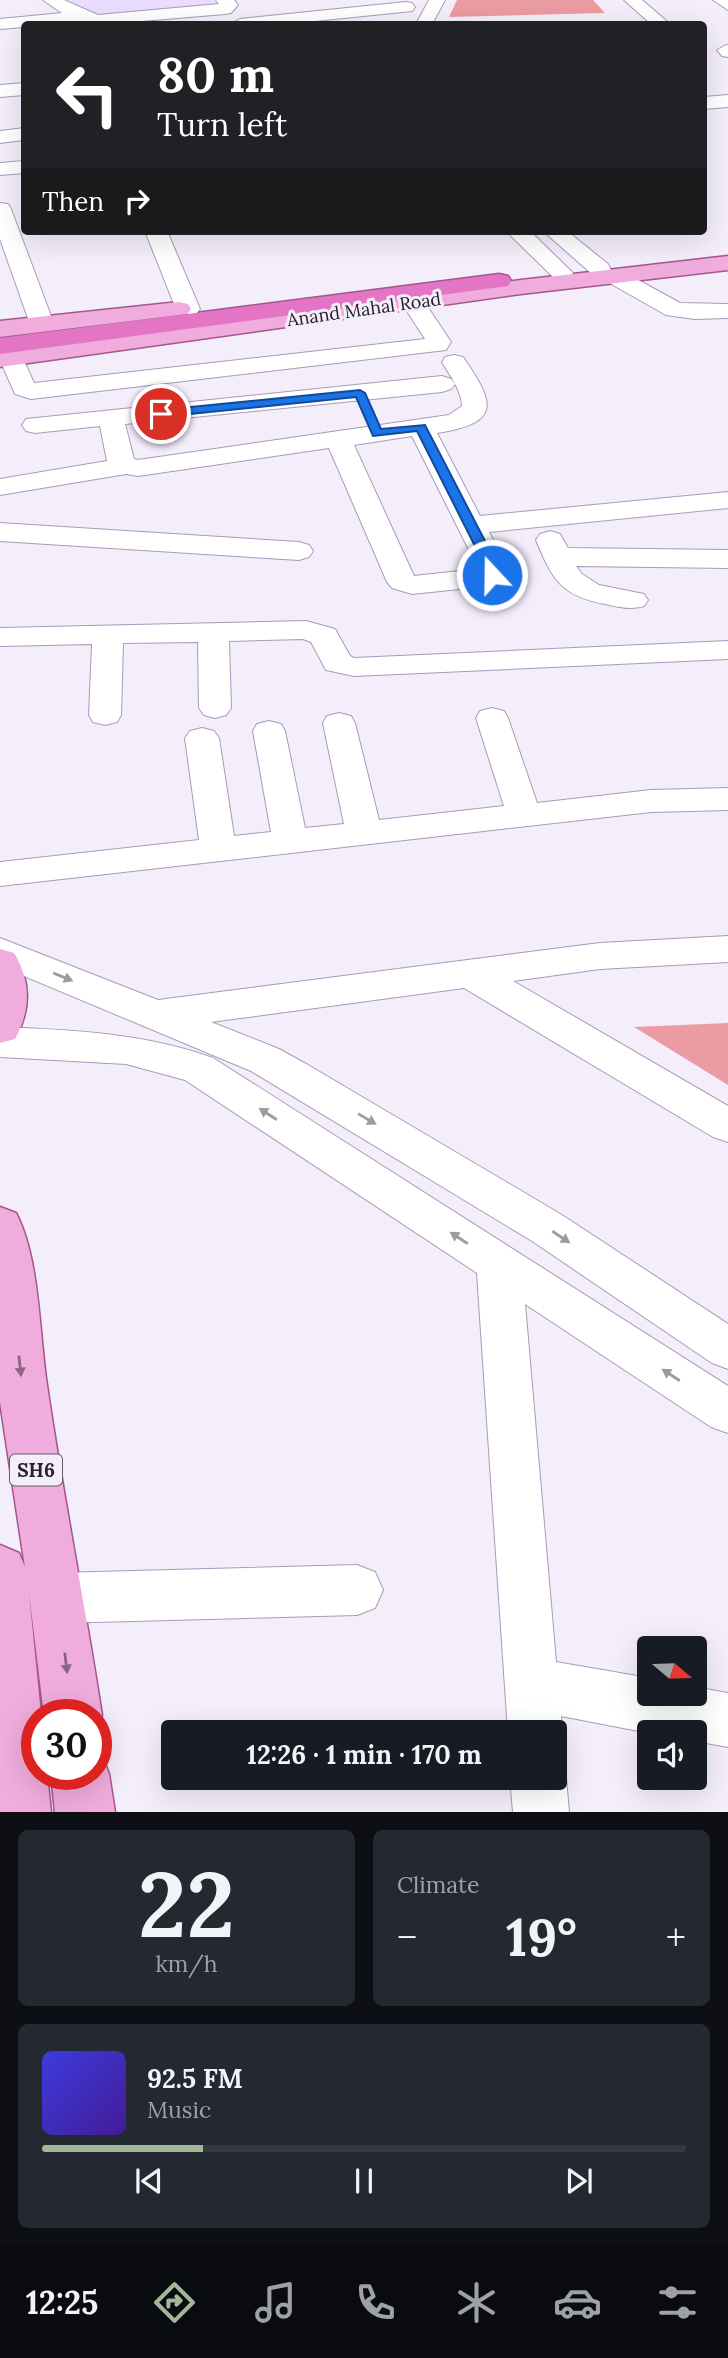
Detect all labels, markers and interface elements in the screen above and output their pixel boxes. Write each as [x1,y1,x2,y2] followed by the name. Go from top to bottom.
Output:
[157,43,274,105] text: 80 m
[42,49,133,140] icon: left
[157,104,287,145] text: Turn left
[118,182,156,220] icon: right
[42,185,104,218] text: Then
[285,287,443,331] street label: Anand Mahal Road
[131,384,191,444] pin
[142,395,180,433] icon: arrive
[455,538,529,612] position arrow
[53,971,73,983] one-way arrow
[259,1108,278,1121] one-way arrow
[357,1113,376,1126] one-way arrow
[552,1230,570,1244] one-way arrow
[450,1231,469,1244] one-way arrow
[15,1355,26,1377] one-way arrow
[661,1369,680,1382] one-way arrow
[10,1454,62,1486] road number: SH6
[637,1636,707,1706] north arrow
[637,1636,707,1790] map controls
[60,1653,71,1675] one-way arrow
[21,1699,112,1790] speed limit sign: 30
[637,1720,707,1790] button: sound
[246,1738,482,1771] text: 12:26 · 1 min · 170 m
[138,1845,235,1962] text: 22
[397,1870,479,1899] text: Climate
[506,1904,577,1970] text: 19°
[397,1913,417,1961] text: −
[666,1913,686,1961] text: +
[155,1949,218,1978] text: km/h
[147,2062,243,2095] text: 92.5 FM
[147,2095,211,2124] text: Music
[130,2162,168,2200] icon: previous
[345,2162,383,2200] icon: pause
[560,2162,598,2200] icon: next
[150,2278,199,2327] icon: directions
[251,2278,300,2327] icon: music
[351,2278,400,2327] icon: phone
[452,2278,501,2327] icon: climate
[553,2278,602,2327] icon: car
[653,2278,702,2327] icon: filters
[26,2282,98,2323] text: 12:25

